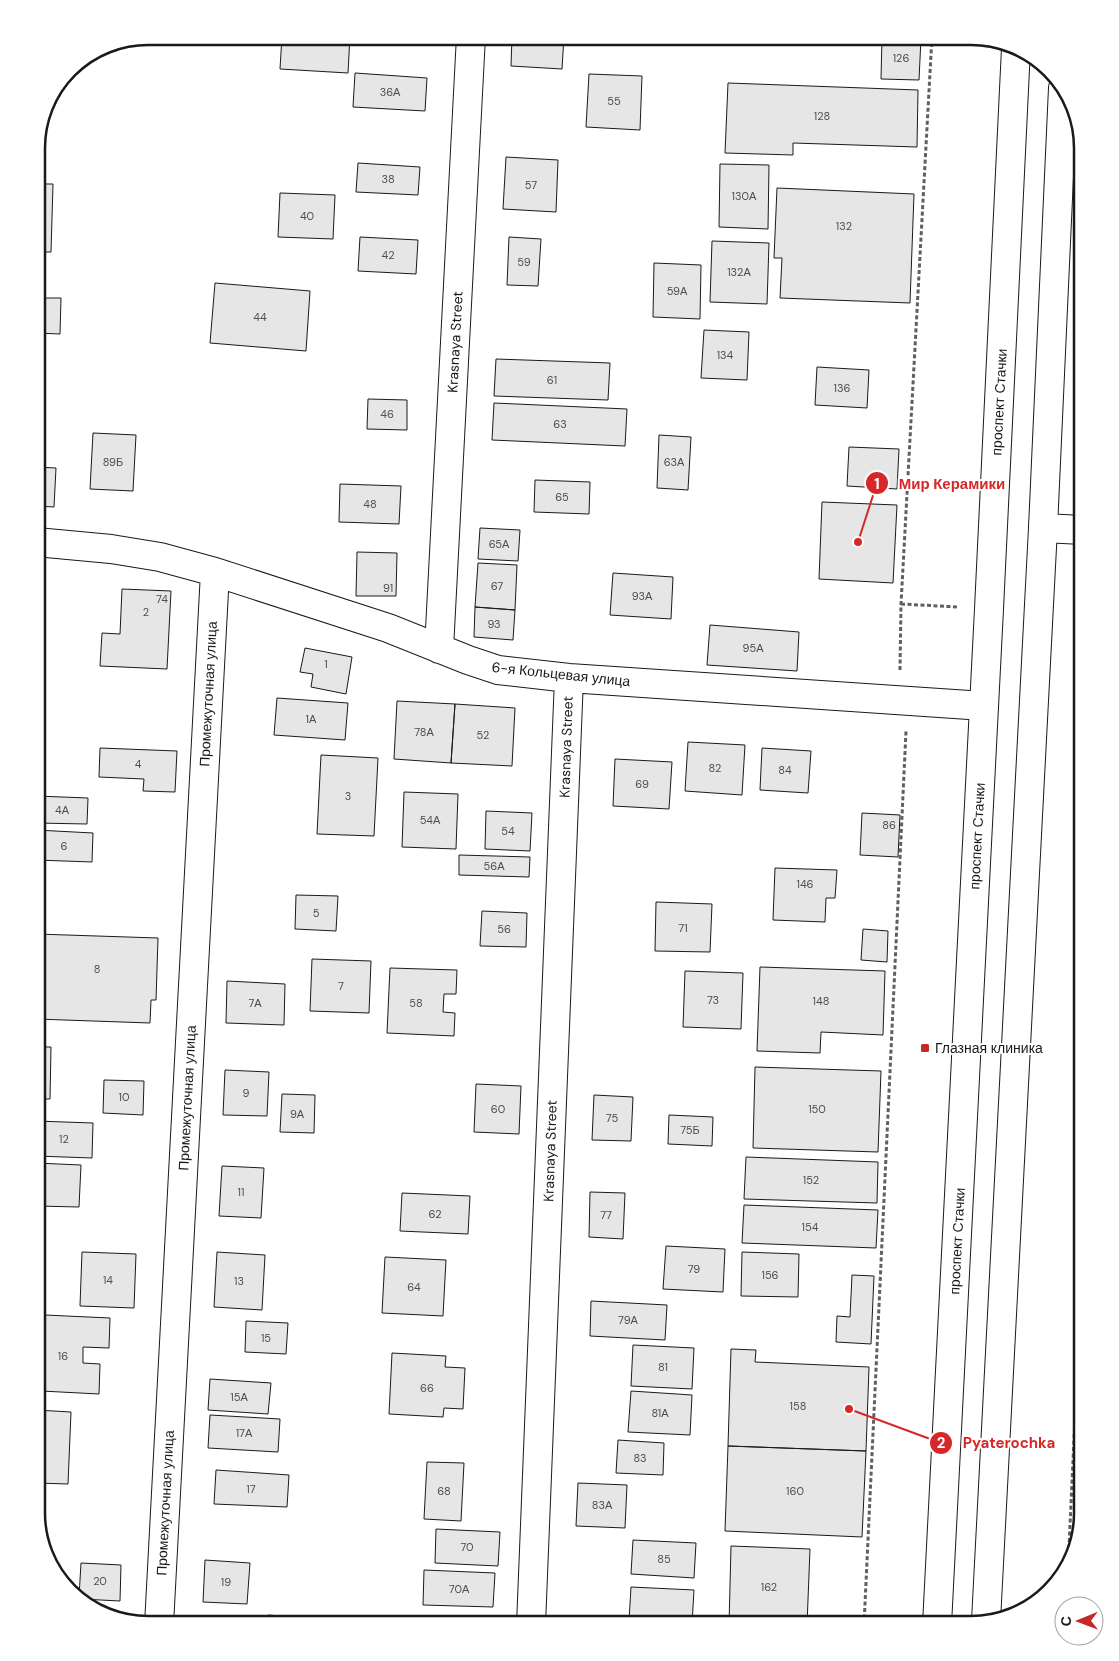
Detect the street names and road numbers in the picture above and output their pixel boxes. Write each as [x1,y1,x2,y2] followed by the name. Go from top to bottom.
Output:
[443,291,467,393] street label: Krasnaya Street
[987,348,1011,456] street label: проспект Стачки
[195,621,221,767] street label: Промежуточная улица
[491,658,631,690] street label: 6-я Кольцевая улица
[555,696,577,798] street label: Krasnaya Street
[965,782,989,890] street label: проспект Стачки
[174,1025,200,1171] street label: Промежуточная улица
[539,1100,561,1202] street label: Krasnaya Street
[945,1187,969,1295] street label: проспект Стачки
[152,1430,178,1576] street label: Промежуточная улица

